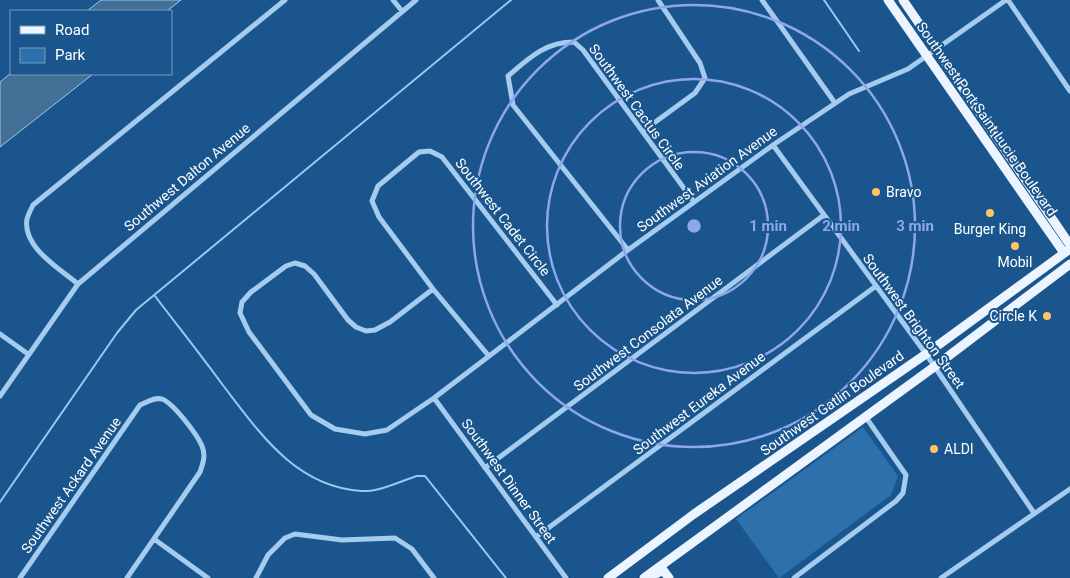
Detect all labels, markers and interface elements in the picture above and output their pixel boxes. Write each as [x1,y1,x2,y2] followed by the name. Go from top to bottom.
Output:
[10,10,172,75] legend
[914,19,1060,219] street label: Southwest Port Saint Lucie Boulevard
[55,21,89,39] text: Road
[586,41,688,173] street label: Southwest Cactus Circle
[55,46,86,64] text: Park
[121,120,253,234] street label: Southwest Dalton Avenue
[634,123,780,235] street label: Southwest Aviation Avenue
[452,155,554,279] street label: Southwest Cadet Circle
[886,184,921,200] place label: Bravo
[870,186,882,198] marker: Bravo
[984,207,996,219] marker: Burger King
[685,217,703,235] centre of rings
[749,217,787,235] text: 1 min
[822,217,860,235] text: 2 min
[896,217,934,235] text: 3 min
[954,221,1026,237] place label: Burger King
[1009,240,1021,252] marker: Mobil
[860,251,968,392] street label: Southwest Brighton Street
[998,254,1032,270] place label: Mobil
[570,272,726,394] street label: Southwest Consolata Avenue
[989,308,1037,324] place label: Circle K
[1041,310,1053,322] marker: Circle K
[757,347,907,459] street label: Southwest Gatlin Boulevard
[630,348,768,458] street label: Southwest Eureka Avenue
[18,414,124,556] street label: Southwest Ackard Avenue
[458,416,560,547] street label: Southwest Dinner Street
[944,441,974,457] place label: ALDI
[928,443,940,455] marker: ALDI

